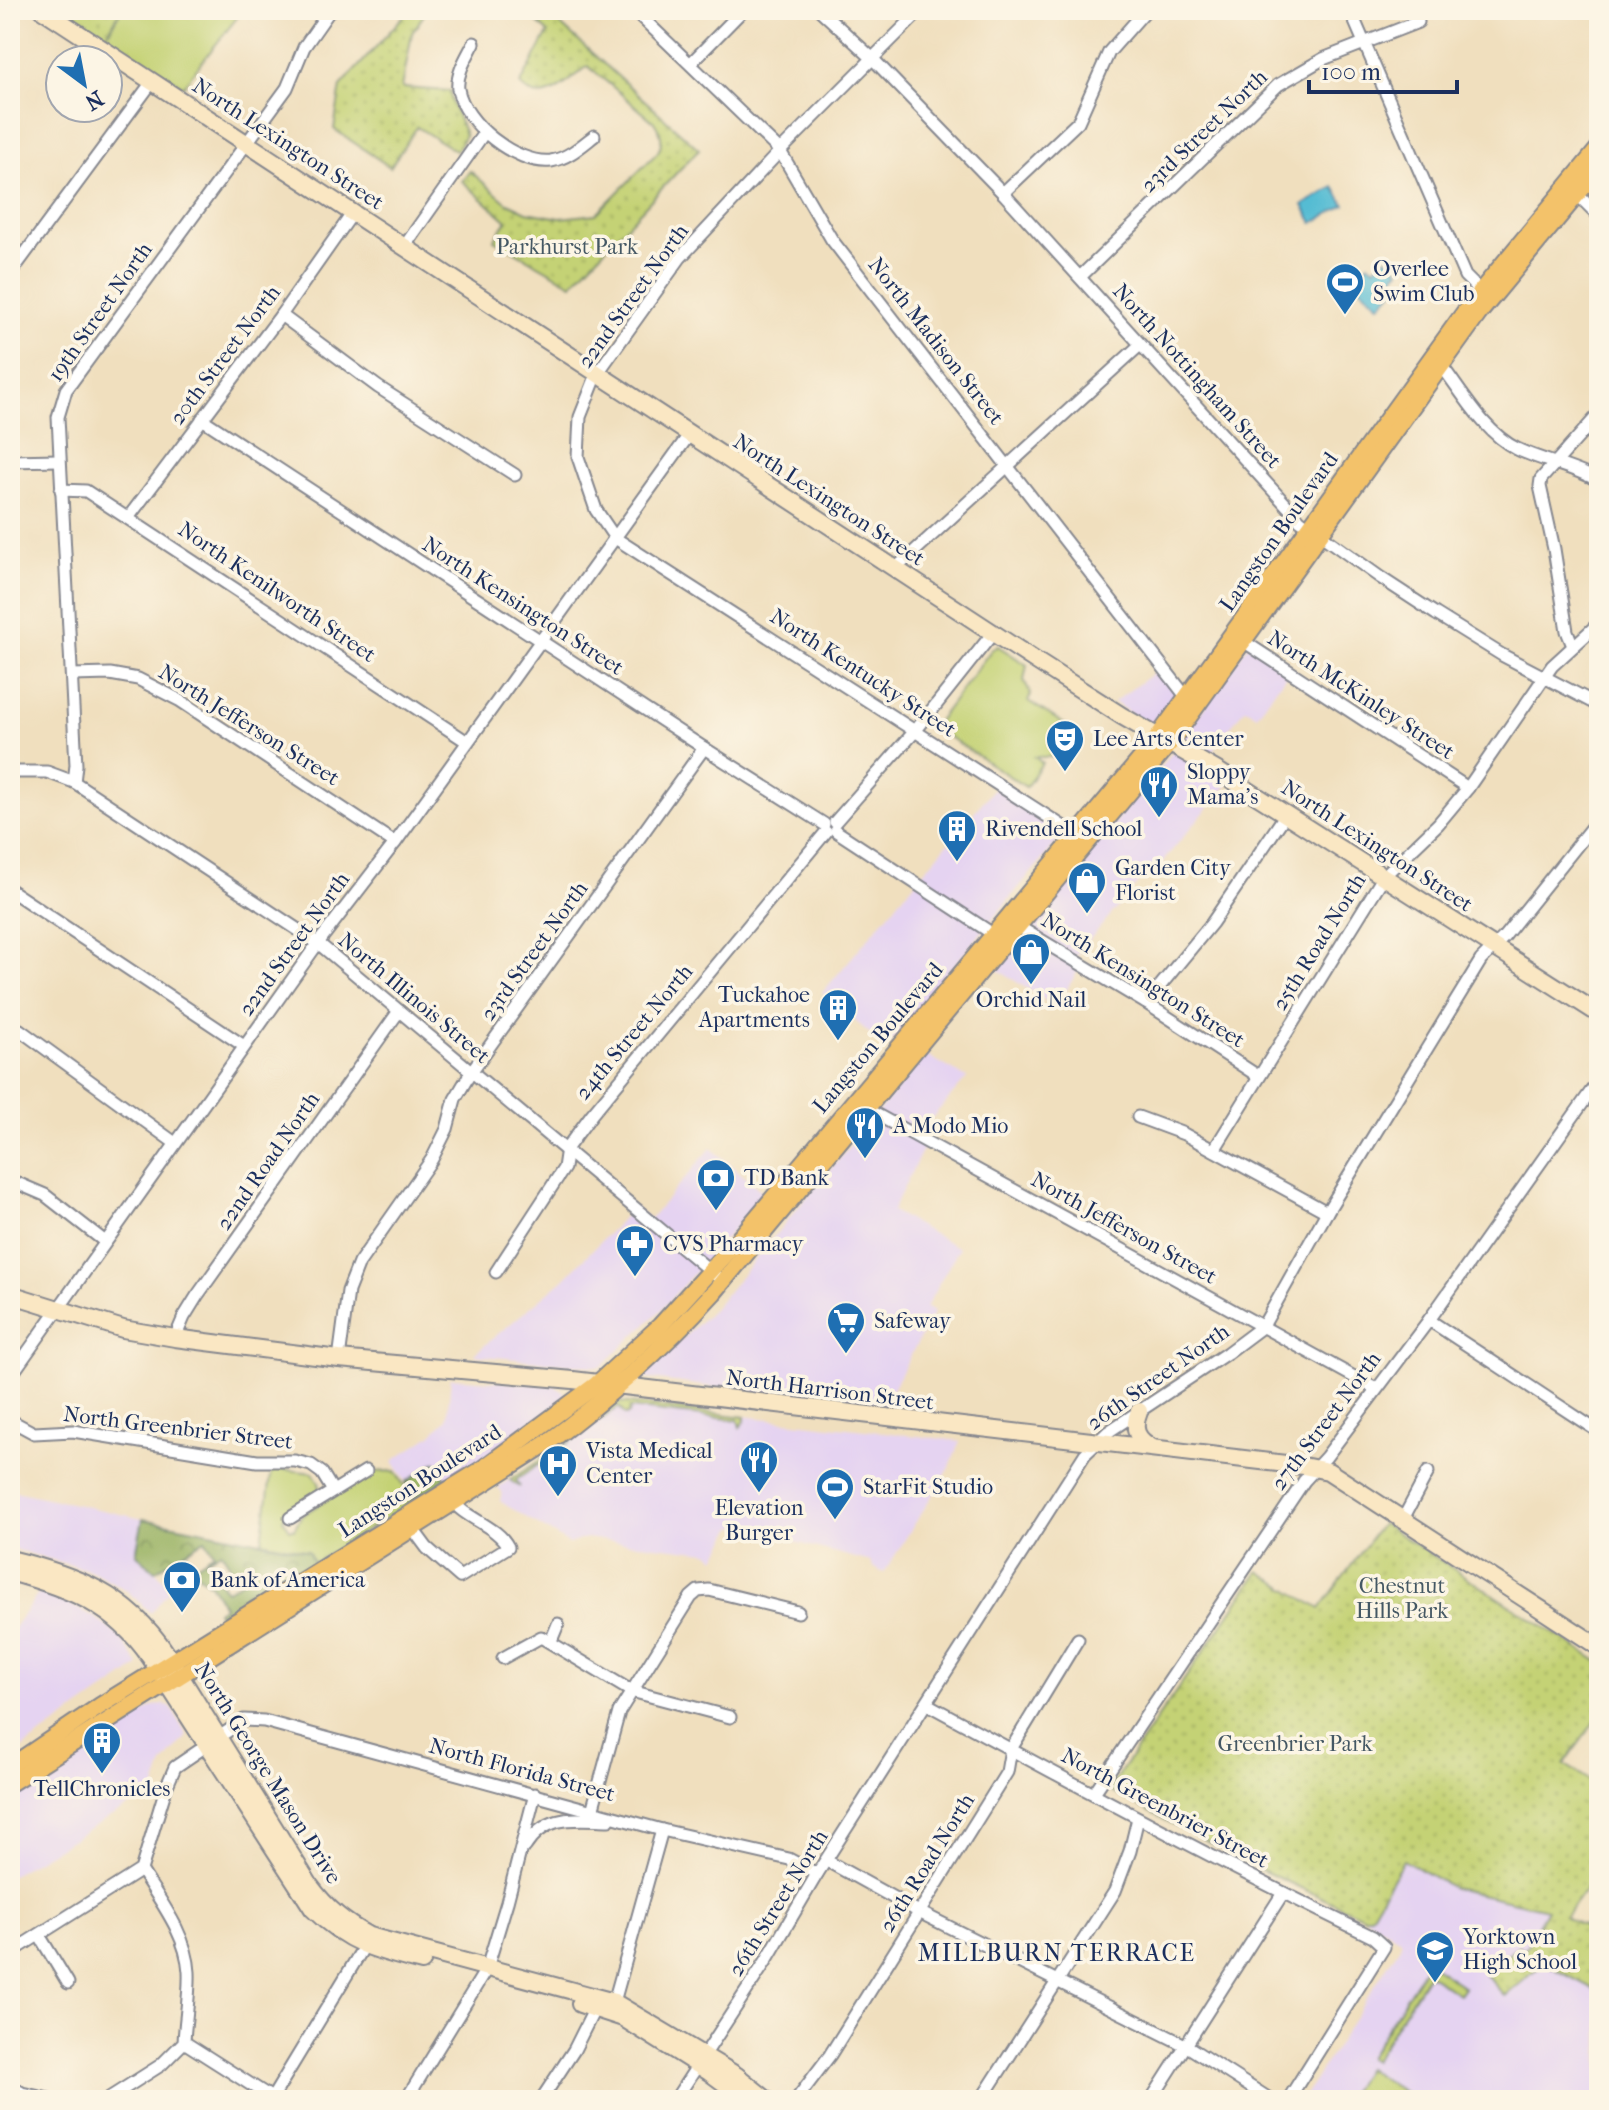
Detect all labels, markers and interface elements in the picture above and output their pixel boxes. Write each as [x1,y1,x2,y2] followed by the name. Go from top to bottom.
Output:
[44,44,124,124] north arrow
[1309,44,1457,94] scale bar
[1321,58,1381,86] text: 100 m
[1135,64,1273,198] street label: 23rd Street North
[187,72,389,216] street label: North Lexington Street
[80,85,108,116] text: N
[572,218,694,373] street label: 22nd Street North
[496,234,639,260] park label: Parkhurst Park
[42,237,158,387] street label: 19th Street North
[863,252,1009,430] street label: North Madison Street
[1373,256,1475,307] place label: Overlee Swim Club
[1324,261,1366,316] sports icon: Overlee Swim Club
[1107,278,1287,474] street label: North Nottingham Street
[164,280,286,430] street label: 20th Street North
[728,428,930,572] street label: North Lexington Street
[1214,446,1344,617] street label: Langston Boulevard
[173,516,381,668] street label: North Kenilworth Street
[417,531,629,681] street label: North Kensington Street
[765,603,961,743] street label: North Kentucky Street
[1263,625,1459,765] street label: North McKinley Street
[154,659,344,791] street label: North Jefferson Street
[1044,718,1086,773] theatre icon: Lee Arts Center
[1093,726,1244,752] place label: Lee Arts Center
[1187,759,1258,810] place label: Sloppy Mama's
[1138,764,1180,819] restaurant icon: Sloppy Mama's
[1276,774,1478,918] street label: North Lexington Street
[936,808,978,863] building icon: Rivendell School
[985,816,1142,842] place label: Rivendell School
[1115,855,1232,906] place label: Garden City Florist
[1066,860,1108,915] shop icon: Garden City Florist
[233,866,355,1021] street label: 22nd Street North
[1267,868,1372,1015] street label: 25th Road North
[475,876,594,1026] street label: 23rd Street North
[1037,907,1250,1053] street label: North Kensington Street
[333,927,495,1069] street label: North Illinois Street
[1010,931,1052,986] shop icon: Orchid Nail
[807,957,949,1119] street label: Langston Boulevard
[570,958,699,1105] street label: 24th Street North
[698,982,810,1033] place label: Tuckahoe Apartments
[817,987,859,1042] building icon: Tuckahoe Apartments
[976,987,1086,1013] place label: Orchid Nail
[211,1086,326,1235] street label: 22nd Road North
[844,1105,886,1160] restaurant icon: A Modo Mio
[892,1113,1008,1139] place label: A Modo Mio
[695,1157,737,1212] bank icon: TD Bank
[744,1165,830,1191] place label: TD Bank
[1027,1166,1222,1290] street label: North Jefferson Street
[614,1223,656,1278] pharmacy icon: CVS Pharmacy
[663,1231,804,1257] place label: CVS Pharmacy
[825,1300,867,1355] supermarket icon: Safeway
[874,1308,952,1334] place label: Safeway
[1082,1318,1235,1436] street label: 26th Street North
[1265,1346,1387,1495] street label: 27th Street North
[725,1364,936,1416] street label: North Harrison Street
[62,1401,294,1455] street label: North Greenbrier Street
[334,1418,507,1543] street label: Langston Boulevard
[585,1438,713,1489] place label: Vista Medical Center
[738,1439,780,1494] restaurant icon: Elevation Burger
[537,1443,579,1498] hospital icon: Vista Medical Center
[814,1466,856,1521] sports icon: StarFit Studio
[863,1474,993,1500] place label: StarFit Studio
[715,1495,804,1546] place label: Elevation Burger
[161,1559,203,1614] bank icon: Bank of America
[210,1567,366,1593] place label: Bank of America
[1356,1573,1449,1624] park label: Chestnut Hills Park
[189,1657,347,1889] street label: North George Mason Drive
[81,1720,123,1775] building icon: TellChronicles
[1218,1731,1373,1757] park label: Greenbrier Park
[426,1733,618,1807] street label: North Florida Street
[1057,1742,1273,1874] street label: North Greenbrier Street
[34,1776,170,1802] place label: TellChronicles
[874,1788,980,1937] street label: 26th Road North
[722,1824,834,1981] street label: 26th Street North
[1462,1924,1577,1975] place label: Yorktown High School
[1414,1929,1456,1984] school or university icon: Yorktown High School
[918,1939,1196,1967] district label: MILLBURN TERRACE

